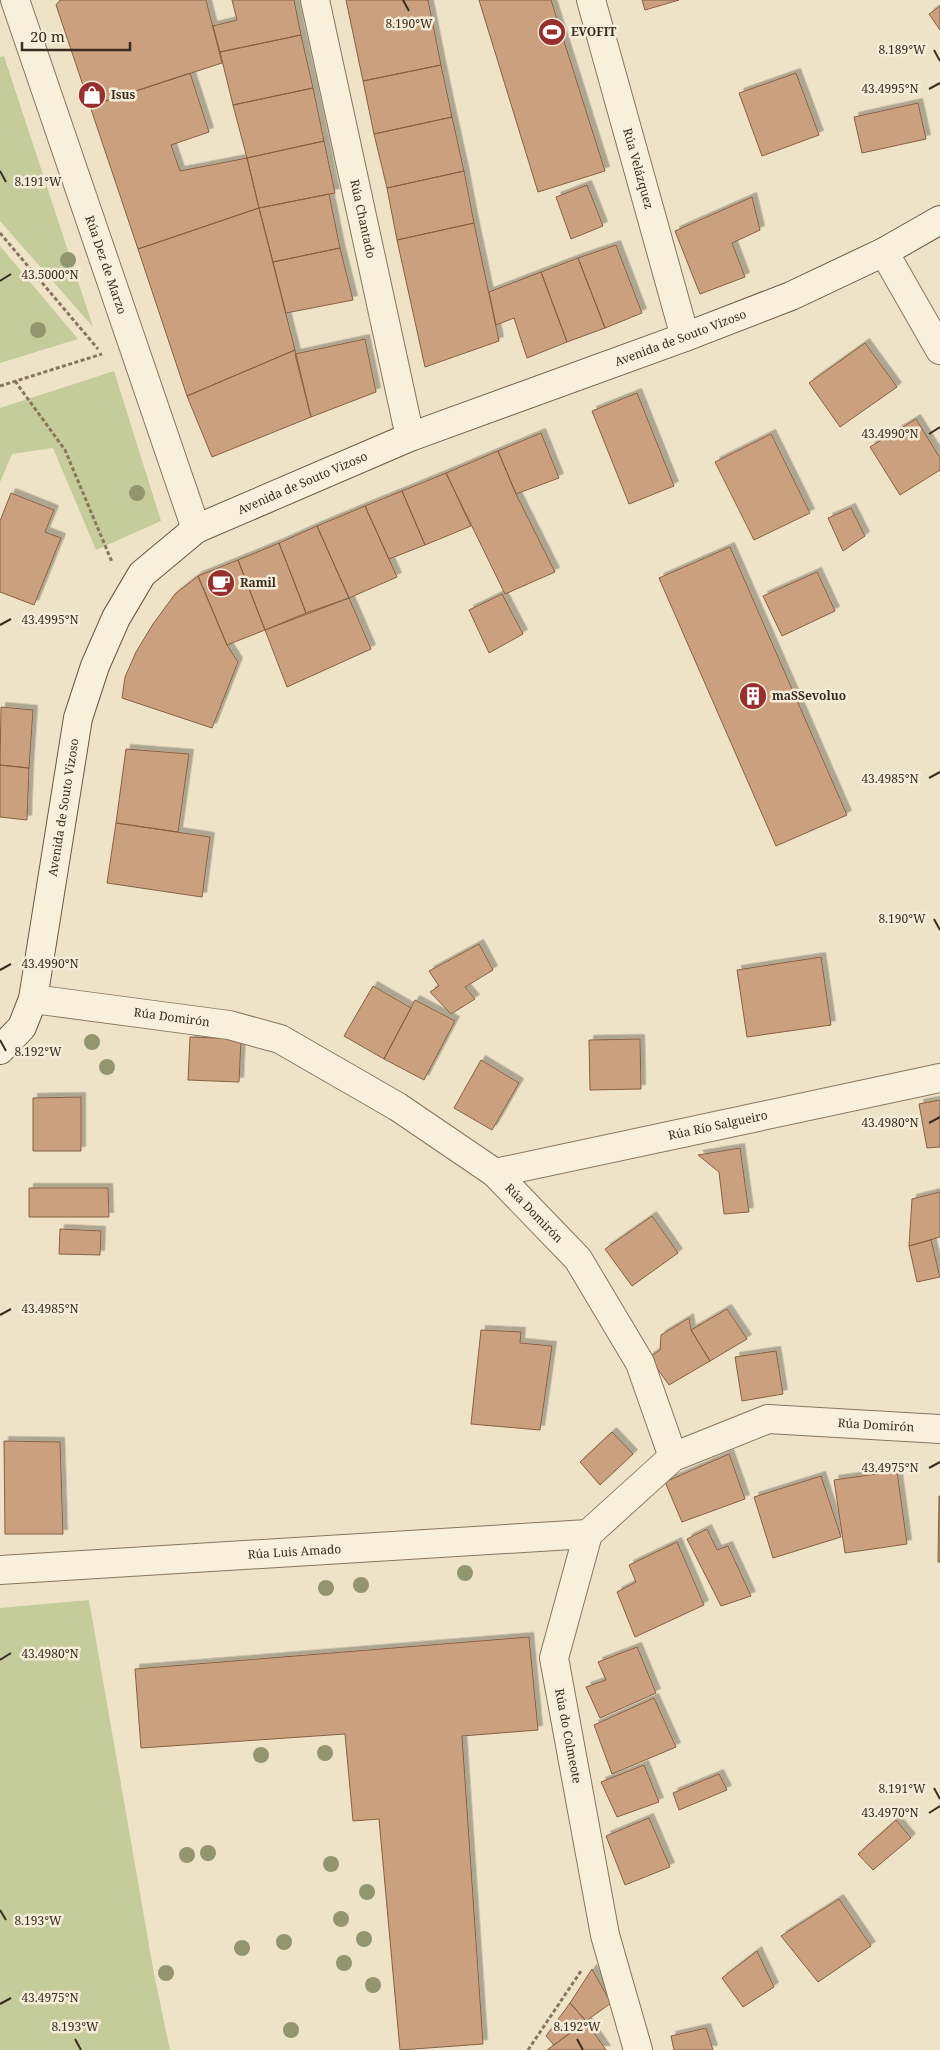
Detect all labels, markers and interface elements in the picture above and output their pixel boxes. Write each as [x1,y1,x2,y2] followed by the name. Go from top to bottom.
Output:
[385,15,433,32] text: 8.190°W
[537,17,567,47] sports icon: EVOFIT
[22,20,130,52] scale bar
[571,23,616,40] place label: EVOFIT
[30,26,65,46] text: 20 m
[878,41,926,58] text: 8.189°W
[77,80,107,110] shop icon: Isus
[861,80,919,97] text: 43.4995°N
[111,86,136,103] place label: Isus
[619,126,658,211] street label: Rúa Velázquez
[14,173,62,190] text: 8.191°W
[346,178,380,260] street label: Rúa Chantado
[81,213,131,317] street label: Rúa Dez de Marzo
[21,266,79,283] text: 43.5000°N
[612,305,749,370] street label: Avenida de Souto Vizoso
[861,425,919,442] text: 43.4990°N
[235,447,370,518] street label: Avenida de Souto Vizoso
[206,568,236,598] cafe icon: Ramil
[240,574,277,591] place label: Ramil
[21,611,79,628] text: 43.4995°N
[738,681,768,711] building icon: maSSevoluo
[772,687,846,704] place label: maSSevoluo
[44,737,83,878] street label: Avenida de Souto Vizoso
[861,770,919,787] text: 43.4985°N
[878,910,926,927] text: 8.190°W
[21,955,79,972] text: 43.4990°N
[133,1003,211,1030] street label: Rúa Domirón
[14,1043,62,1060] text: 8.192°W
[667,1106,769,1144] street label: Rúa Río Salgueiro
[861,1114,919,1131] text: 43.4980°N
[501,1179,567,1247] street label: Rúa Domirón
[21,1300,79,1317] text: 43.4985°N
[837,1414,915,1435] street label: Rúa Domirón
[861,1459,919,1476] text: 43.4975°N
[247,1540,342,1563] street label: Rúa Luis Amado
[21,1645,79,1662] text: 43.4980°N
[551,1687,586,1785] street label: Rúa do Colmeote
[878,1780,926,1797] text: 8.191°W
[861,1804,919,1821] text: 43.4970°N
[14,1912,62,1929] text: 8.193°W
[21,1989,79,2006] text: 43.4975°N
[51,2018,99,2035] text: 8.193°W
[553,2018,601,2035] text: 8.192°W

